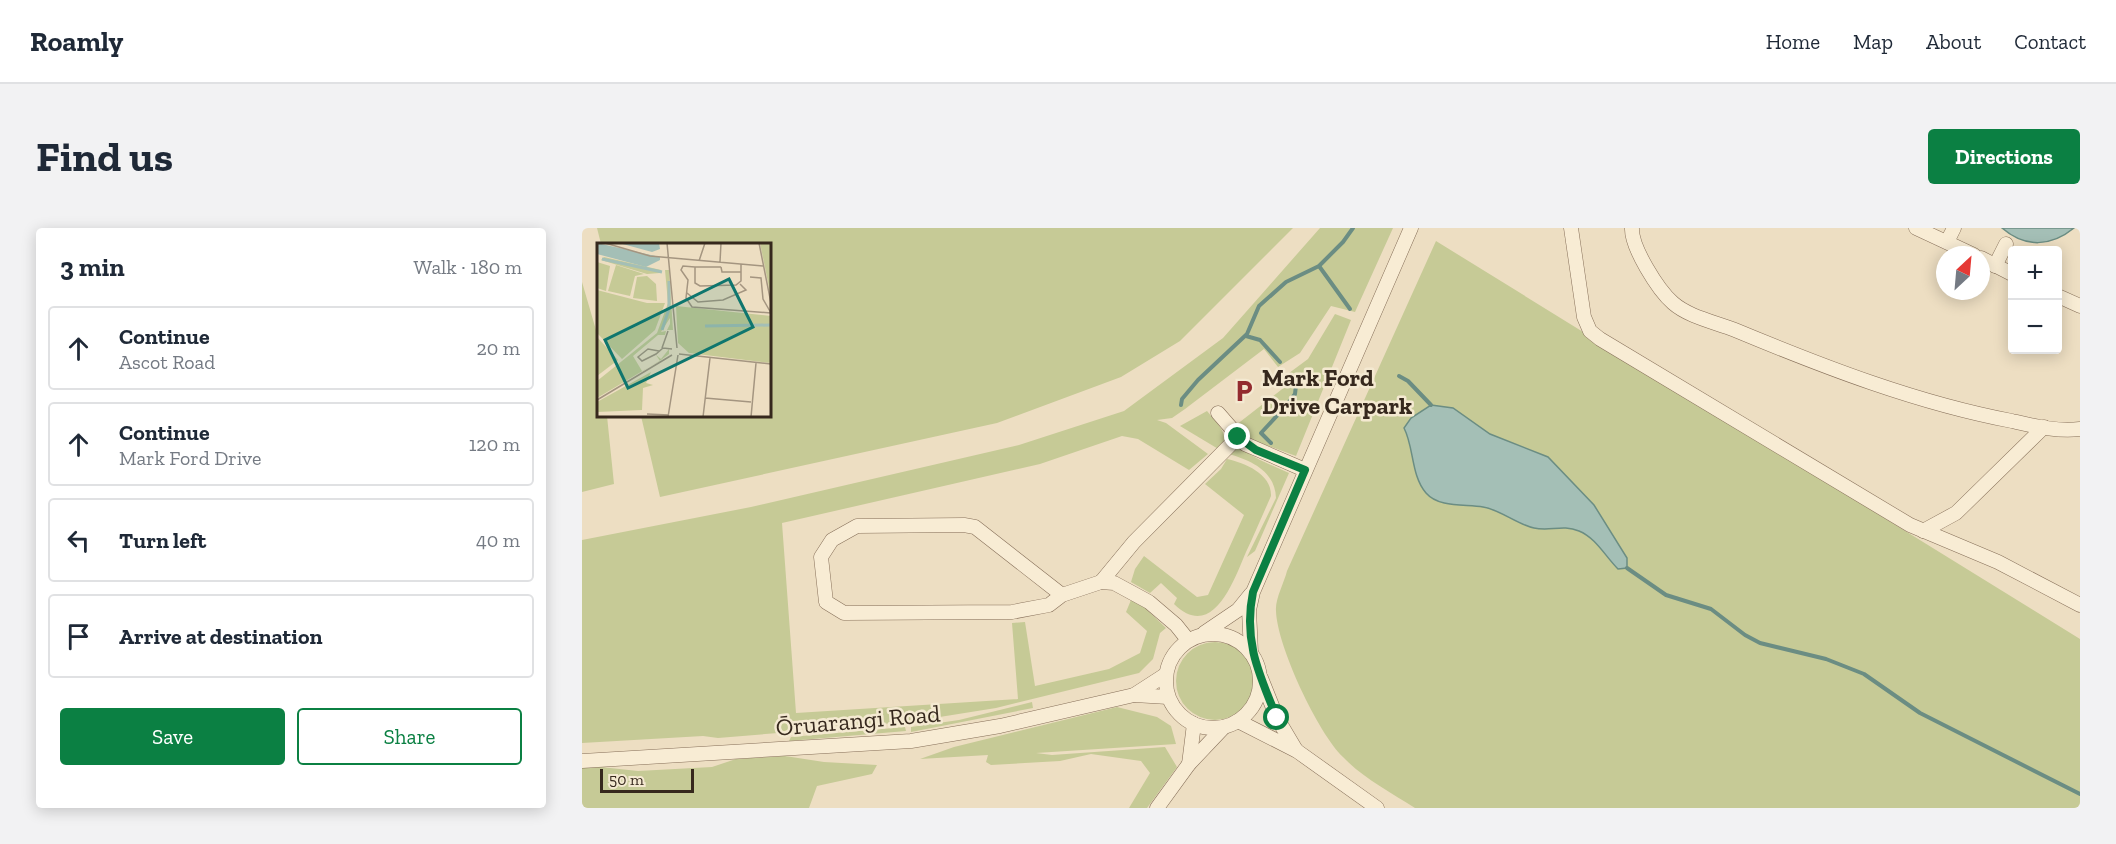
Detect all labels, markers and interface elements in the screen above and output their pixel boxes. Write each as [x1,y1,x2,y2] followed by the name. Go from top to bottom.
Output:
[30,25,123,58] text: Roamly
[1766,29,1820,54] text: Home
[1853,29,1893,54] text: Map
[1926,29,1981,54] text: About
[2014,29,2086,54] text: Contact
[1928,129,2080,184] button: Directions
[36,131,173,182] text: Find us
[597,243,771,417] inset map
[1936,246,1990,300] north arrow
[2008,246,2062,354] map controls
[2008,246,2062,300] button: +
[60,251,125,283] text: 3 min
[414,255,522,279] text: Walk · 180 m
[2008,300,2062,354] button: −
[119,323,210,350] text: Continue
[62,332,95,365] icon: ahead
[476,336,520,360] text: 20 m
[119,350,215,374] text: Ascot Road
[1262,363,1412,420] place label: Mark Ford Drive Carpark
[1231,378,1257,404] parking icon: Mark Ford Drive Carpark
[119,419,210,446] text: Continue
[1224,423,1250,449] route end
[62,428,95,461] icon: ahead
[469,432,520,456] text: 120 m
[119,446,261,470] text: Mark Ford Drive
[62,524,95,557] icon: left
[119,527,206,554] text: Turn left
[476,528,520,552] text: 40 m
[62,620,95,653] icon: arrive
[119,623,322,650] text: Arrive at destination
[775,698,941,742] street label: Ōruarangi Road
[1263,704,1289,730] route start
[60,708,285,765] button: Save
[297,708,522,765] button: Share
[600,766,694,794] scale bar
[609,770,644,789] text: 50 m

